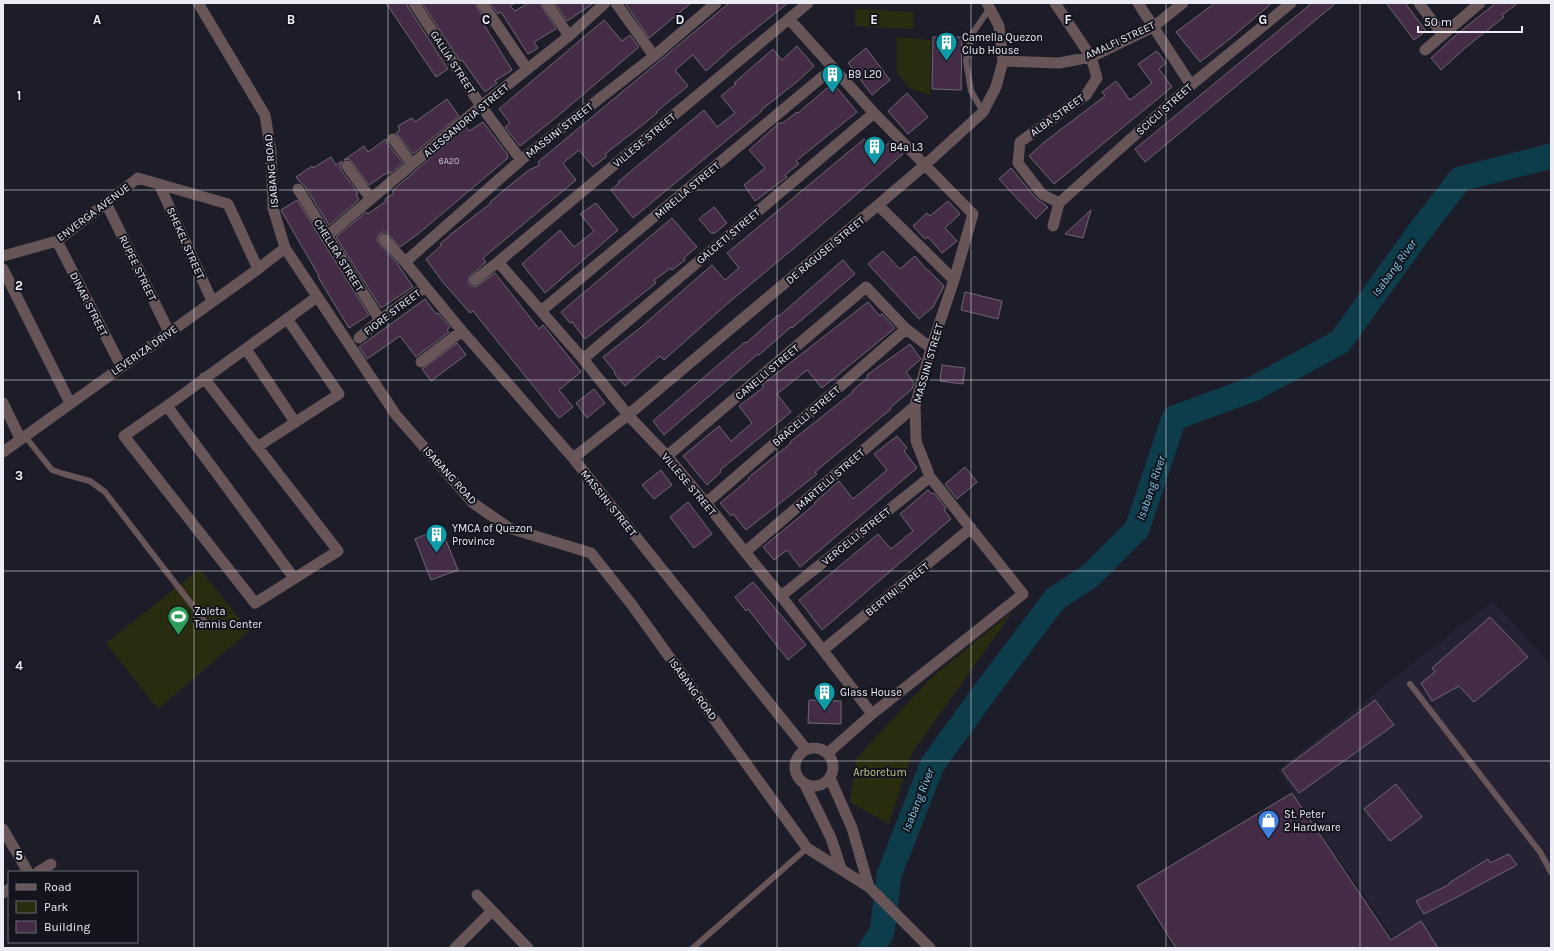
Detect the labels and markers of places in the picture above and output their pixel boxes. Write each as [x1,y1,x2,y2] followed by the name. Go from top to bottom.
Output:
[934,30,960,63] building icon: Camella Quezon Club House
[962,31,1043,57] place label: Camella Quezon Club House
[819,61,845,94] building icon: B9 L20
[848,68,882,81] place label: B9 L20
[862,134,888,167] building icon: B4a L3
[890,141,923,154] place label: B4a L3
[423,521,449,554] building icon: YMCA of Quezon Province
[452,522,533,548] place label: YMCA of Quezon Province
[165,604,191,637] sports icon: Zoleta Tennis Center
[194,605,262,631] place label: Zoleta Tennis Center
[812,679,838,712] building icon: Glass House
[840,686,902,699] place label: Glass House
[1256,807,1282,840] shop icon: St. Peter 2 Hardware
[1284,808,1341,834] place label: St. Peter 2 Hardware

